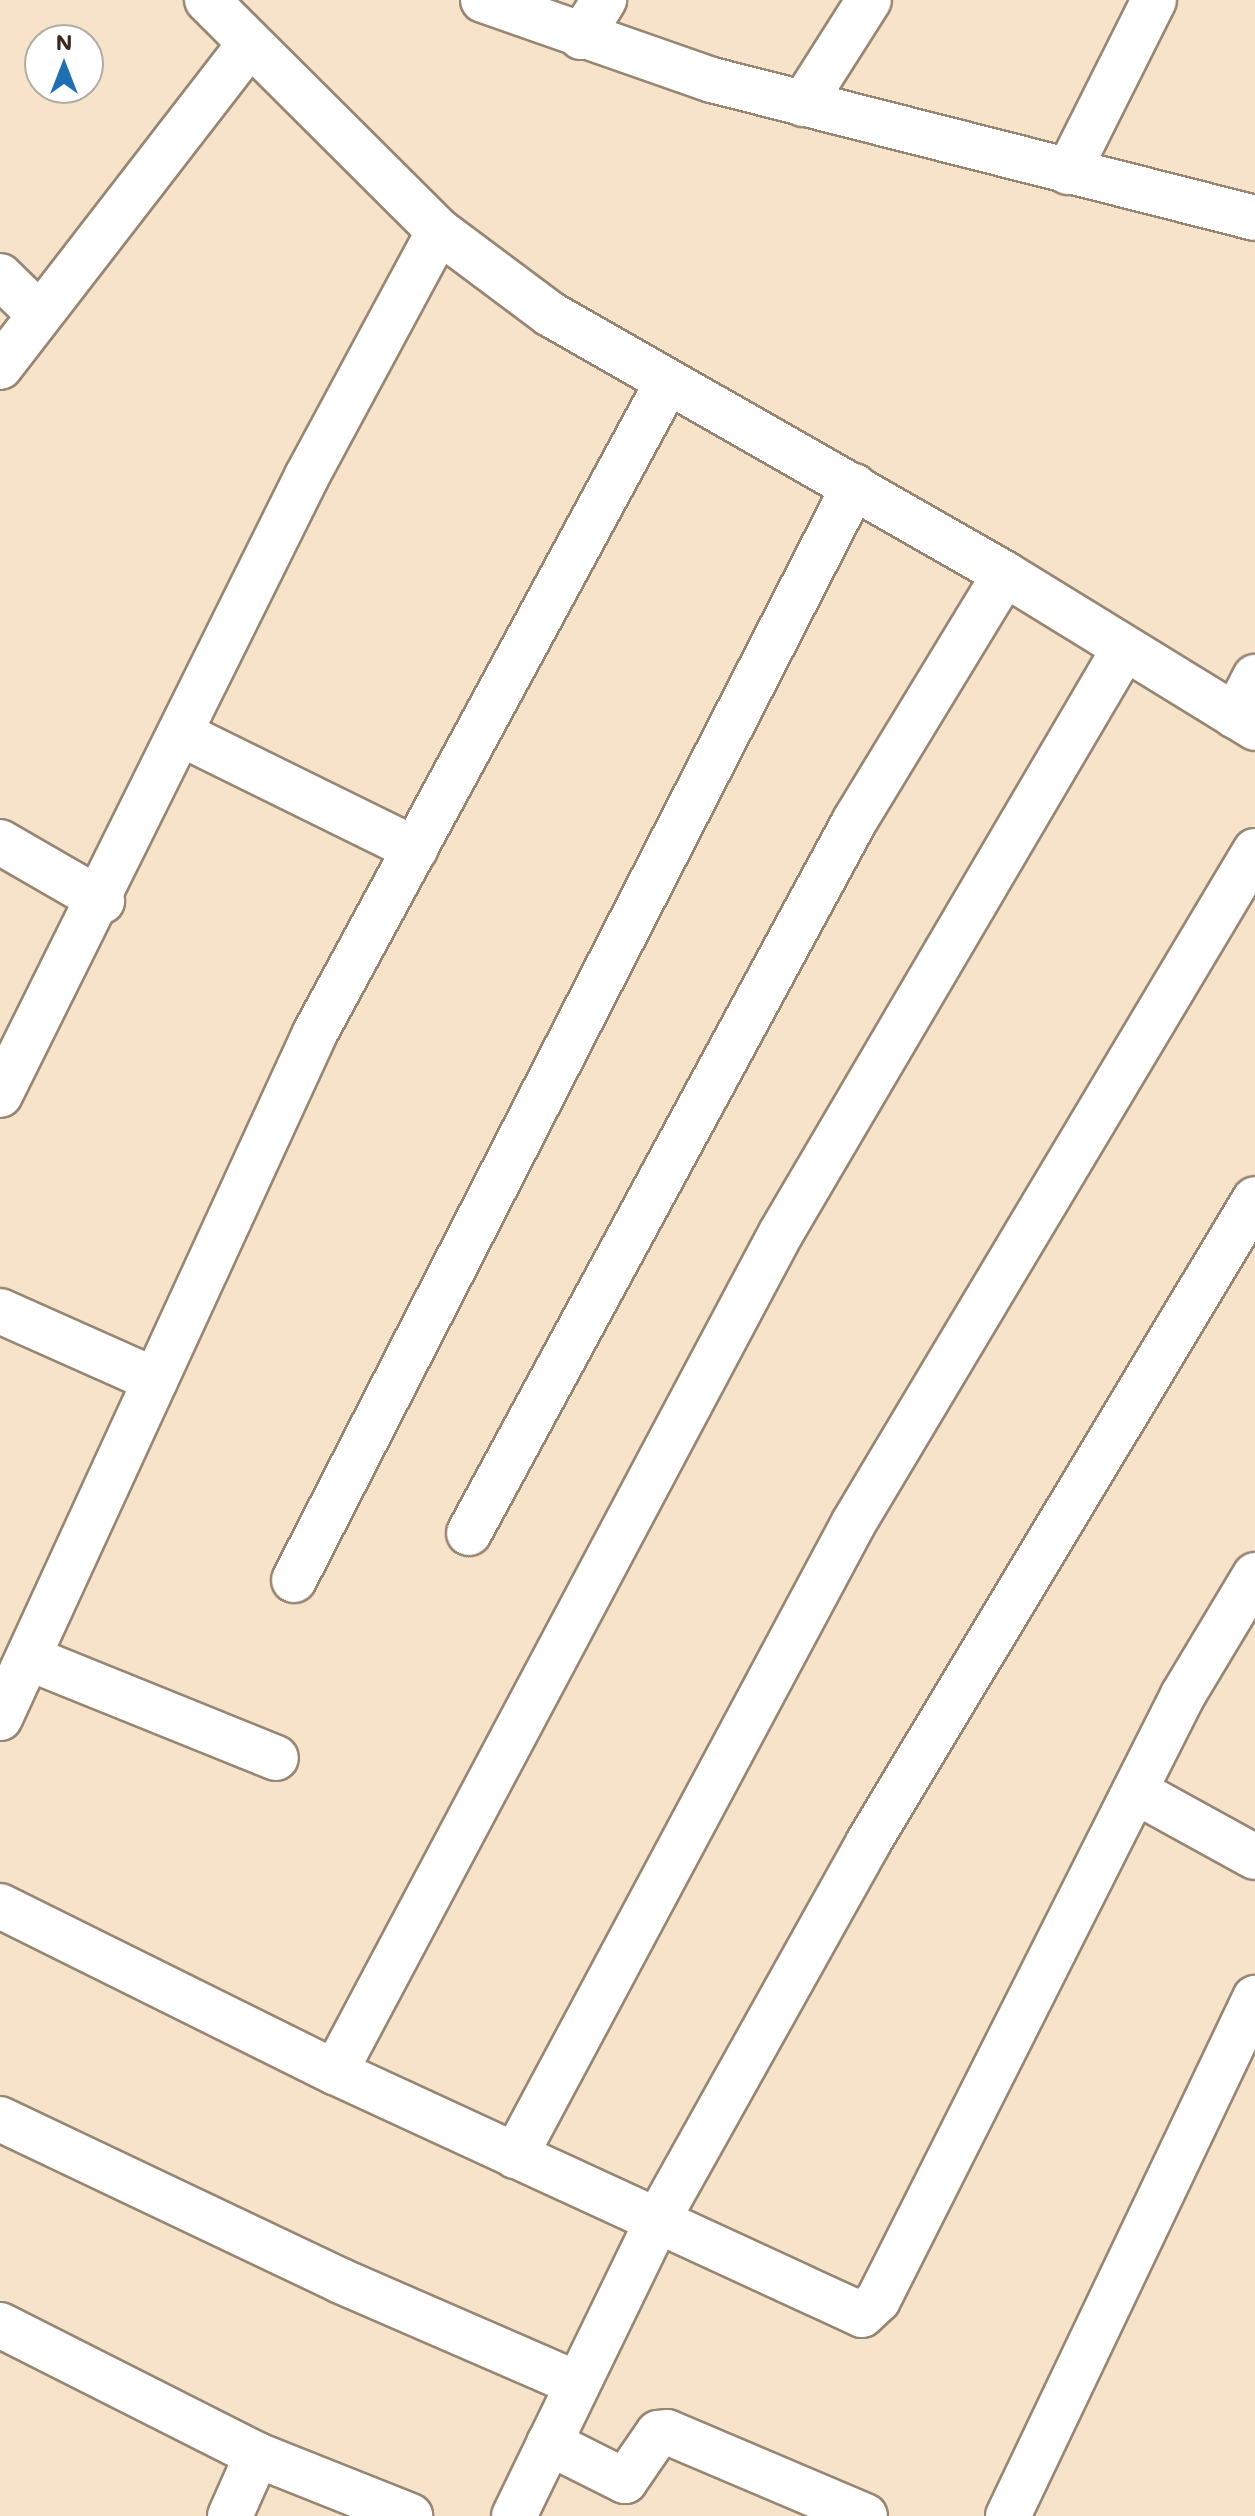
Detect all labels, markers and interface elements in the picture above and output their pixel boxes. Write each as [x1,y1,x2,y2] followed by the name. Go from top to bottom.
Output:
[24,24,104,104] north arrow
[56,27,72,56] text: N

